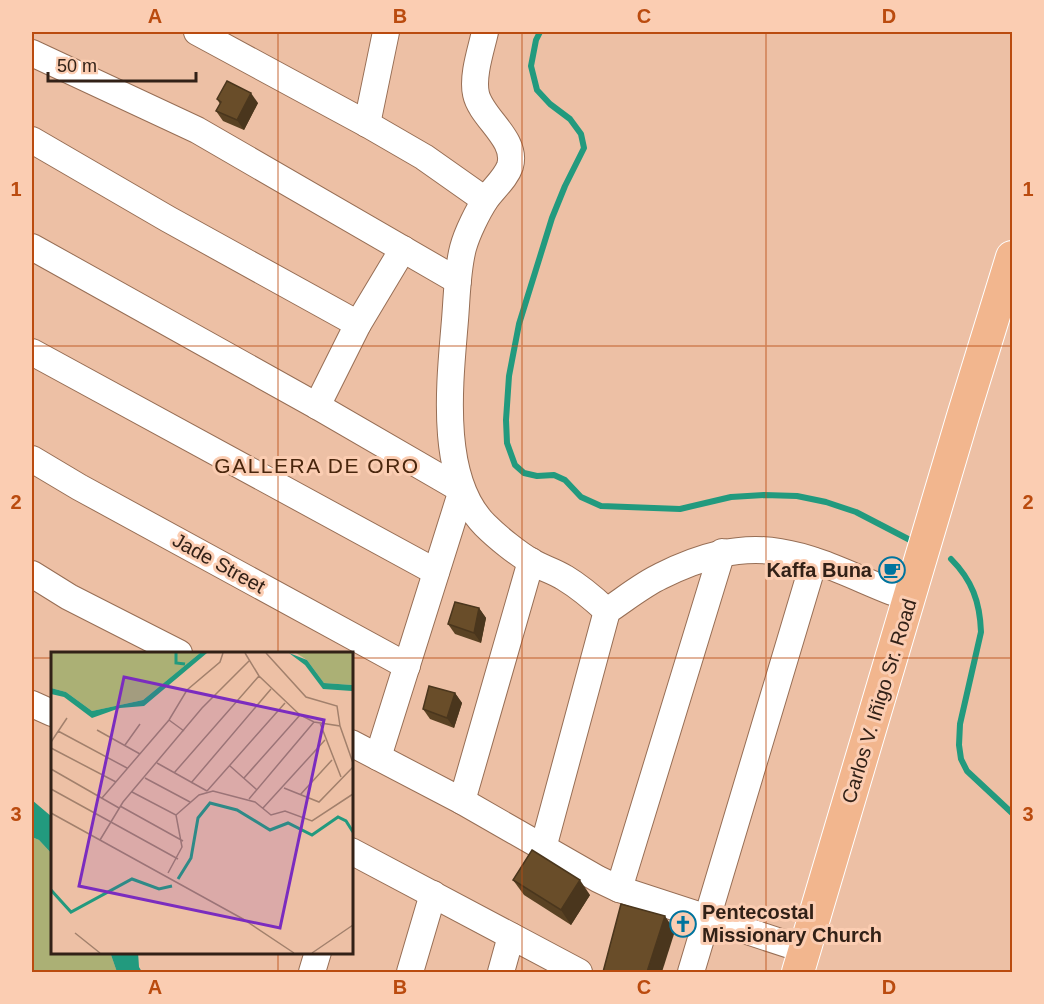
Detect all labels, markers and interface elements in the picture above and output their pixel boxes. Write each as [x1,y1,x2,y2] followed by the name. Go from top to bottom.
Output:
[148,5,162,27] text: A
[393,5,407,27] text: B
[637,5,651,27] text: C
[882,5,896,27] text: D
[48,45,196,83] scale bar
[57,56,97,76] text: 50 m
[10,178,22,200] text: 1
[1022,178,1034,200] text: 1
[214,454,420,477] district label: GALLERA DE ORO
[10,491,22,513] text: 2
[1022,491,1034,513] text: 2
[169,529,269,598] street label: Jade Street
[877,555,907,585] cafe icon: Kaffa Buna
[766,559,873,581] place label: Kaffa Buna
[837,596,921,806] street label: Carlos V. Iñigo Sr. Road
[51,652,352,953] inset map
[10,803,22,825] text: 3
[1022,803,1034,825] text: 3
[702,901,882,946] place label: Pentecostal Missionary Church
[668,909,698,939] church icon: Pentecostal Missionary Church
[148,976,162,998] text: A
[393,976,407,998] text: B
[637,976,651,998] text: C
[882,976,896,998] text: D

